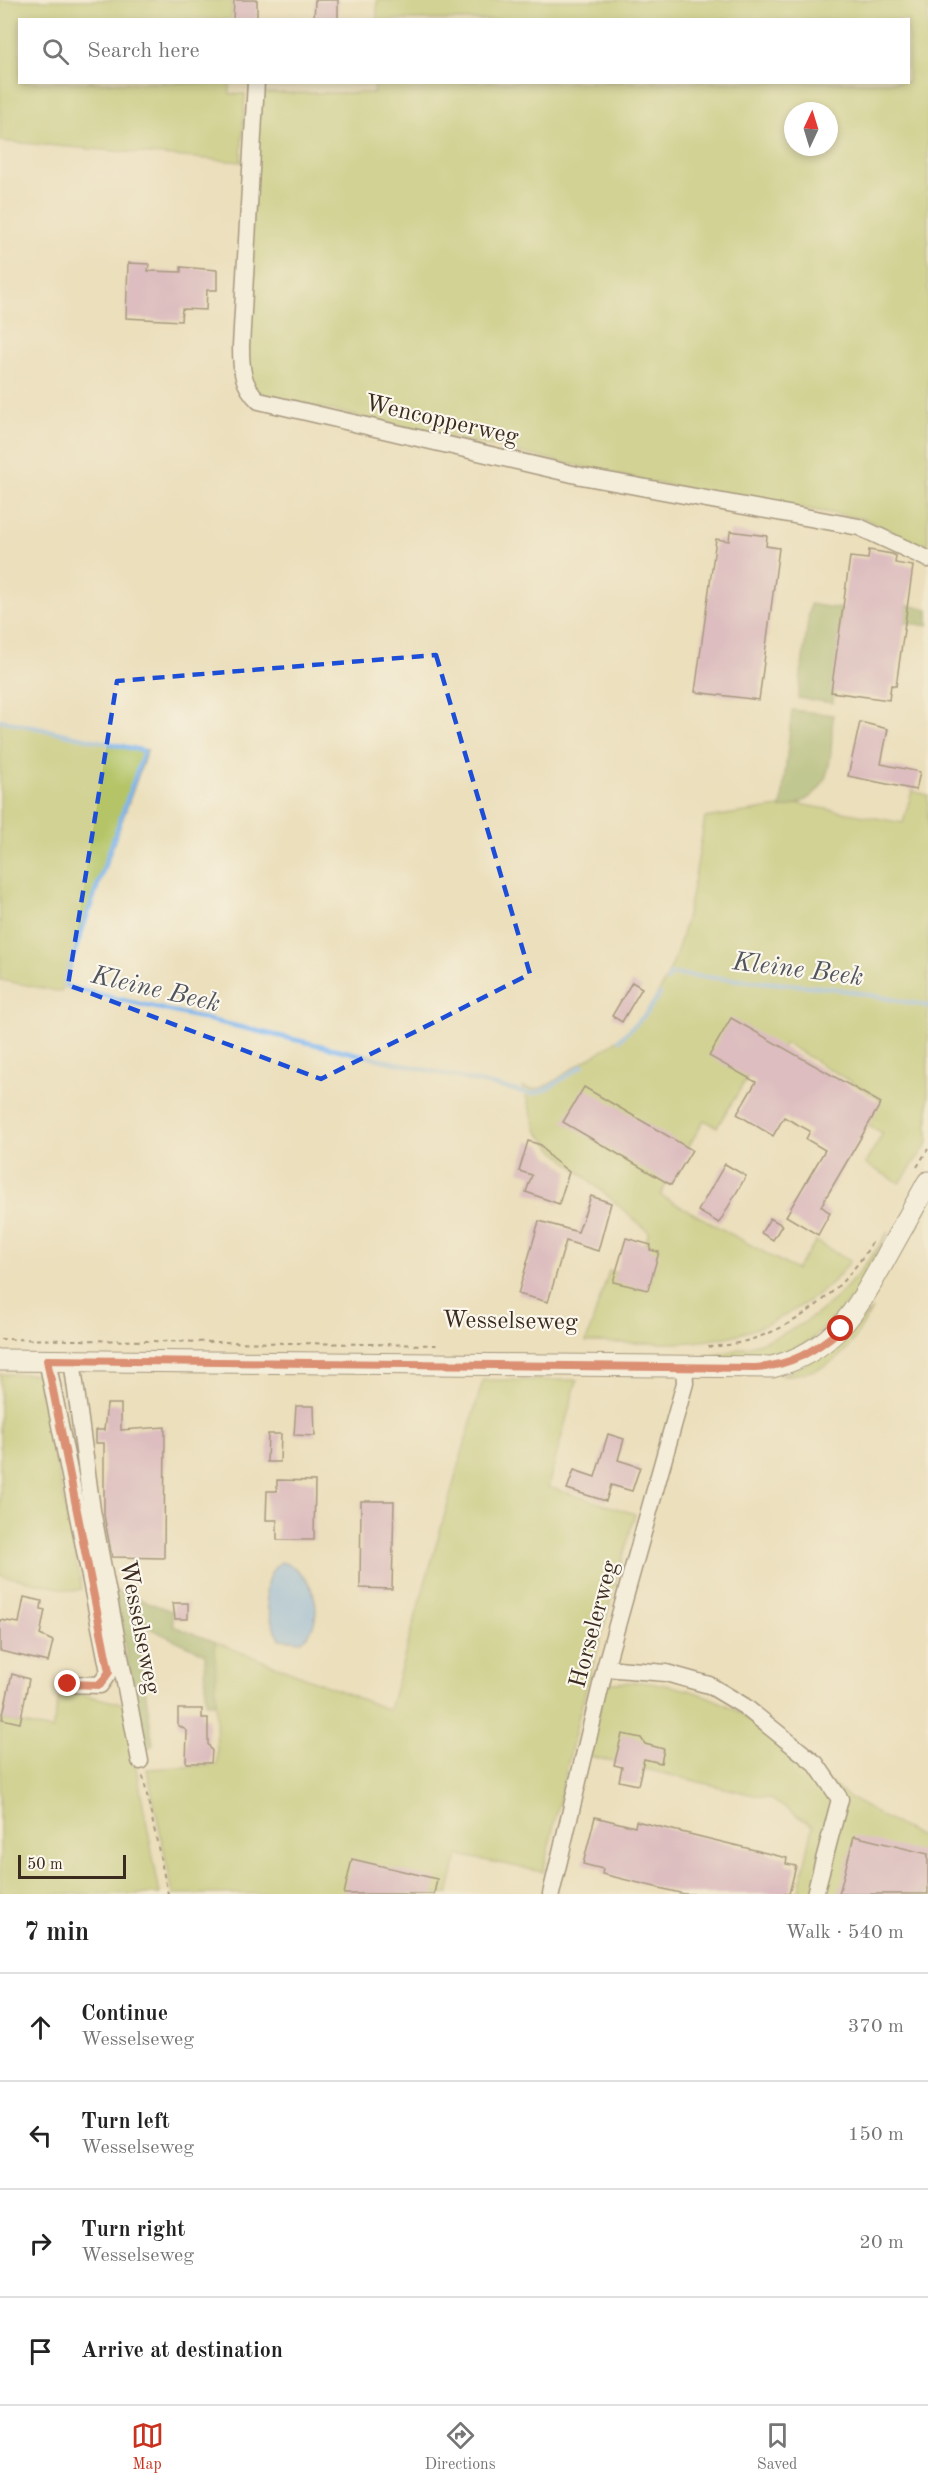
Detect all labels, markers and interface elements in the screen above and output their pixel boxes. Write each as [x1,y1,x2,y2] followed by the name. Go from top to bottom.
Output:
[18,18,910,84] search box
[39,35,72,68] icon: search
[87,40,200,62] text: Search here
[784,102,838,156] north arrow
[362,392,521,450] street label: Wencopperweg
[730,949,865,991] water label: Kleine Beek
[88,962,222,1017] water label: Kleine Beek
[442,1309,578,1335] street label: Wesselseweg
[827,1315,853,1341] route start
[566,1558,623,1691] street label: Horselerweg
[114,1559,164,1696] street label: Wesselseweg
[54,1670,80,1696] route end
[18,1852,126,1880] scale bar
[27,1857,63,1873] text: 50 m
[24,1920,89,1946] text: 7 min
[785,1923,904,1943] text: Walk · 540 m
[81,2003,168,2025] text: Continue
[24,2011,57,2044] icon: ahead
[848,2017,904,2037] text: 370 m
[81,2030,194,2050] text: Wesselseweg
[81,2111,170,2133] text: Turn left
[24,2119,57,2152] icon: left
[848,2125,904,2145] text: 150 m
[81,2138,194,2158] text: Wesselseweg
[81,2219,185,2241] text: Turn right
[24,2227,57,2260] icon: right
[859,2233,904,2253] text: 20 m
[81,2246,194,2266] text: Wesselseweg
[24,2335,57,2368] icon: arrive
[81,2340,283,2362] text: Arrive at destination
[131,2419,164,2475] tab: Map
[425,2419,496,2475] tab: Directions
[757,2419,797,2475] tab: Saved

